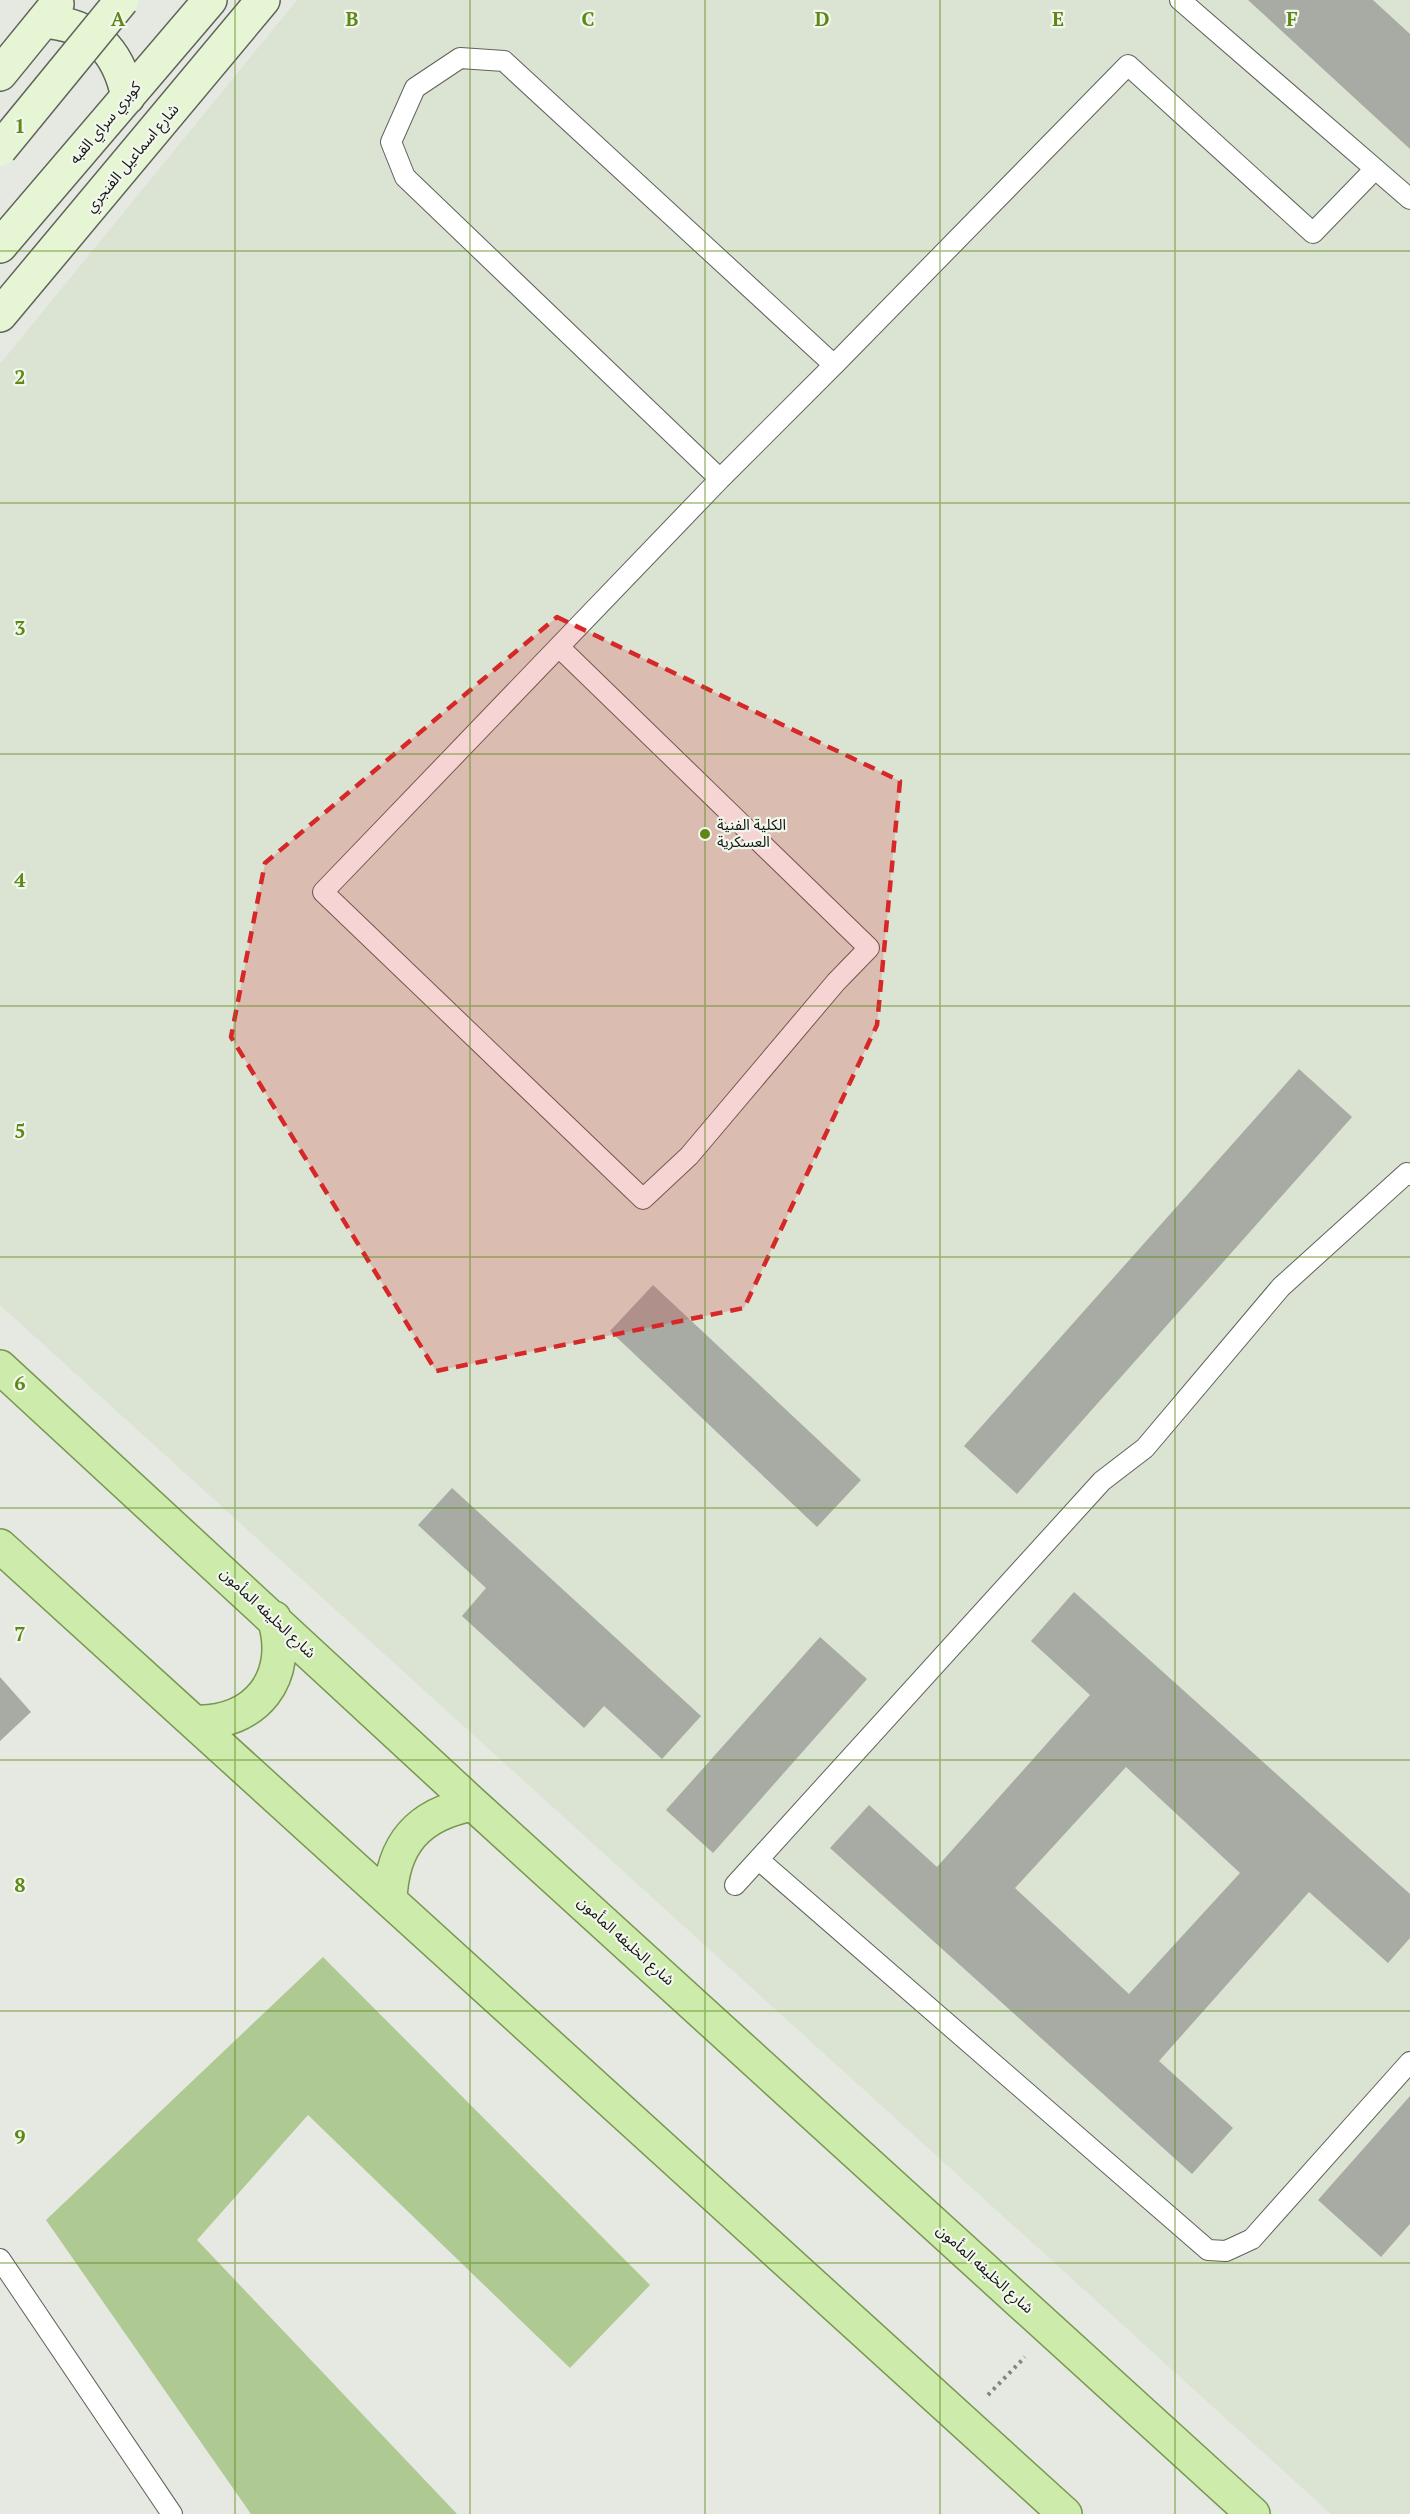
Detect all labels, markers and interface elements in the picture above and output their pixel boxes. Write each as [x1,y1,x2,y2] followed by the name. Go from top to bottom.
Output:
[111,5,126,32] text: A
[346,5,359,32] text: B
[581,5,595,32] text: C
[815,5,829,32] text: D
[1052,5,1064,32] text: E
[1286,5,1298,32] text: F
[64,76,147,169] street label: كوبري سراي القبه
[80,99,185,218] street label: شارع اسماعيل الفنجري
[14,112,26,139] text: 1
[14,363,26,390] text: 2
[14,614,26,641] text: 3
[717,814,786,851] place label: الكلية الفنية العسكرية
[698,827,712,841] marker: الكلية الفنية العسكرية
[14,866,26,893] text: 4
[14,1117,26,1144] text: 5
[14,1369,26,1396] text: 6
[214,1563,321,1664] street label: شارع الخليفه المأمون
[14,1620,26,1647] text: 7
[14,1871,26,1898] text: 8
[572,1891,680,1992] street label: شارع الخليفه المأمون
[14,2123,26,2150] text: 9
[931,2219,1039,2320] street label: شارع الخليفه المأمون

